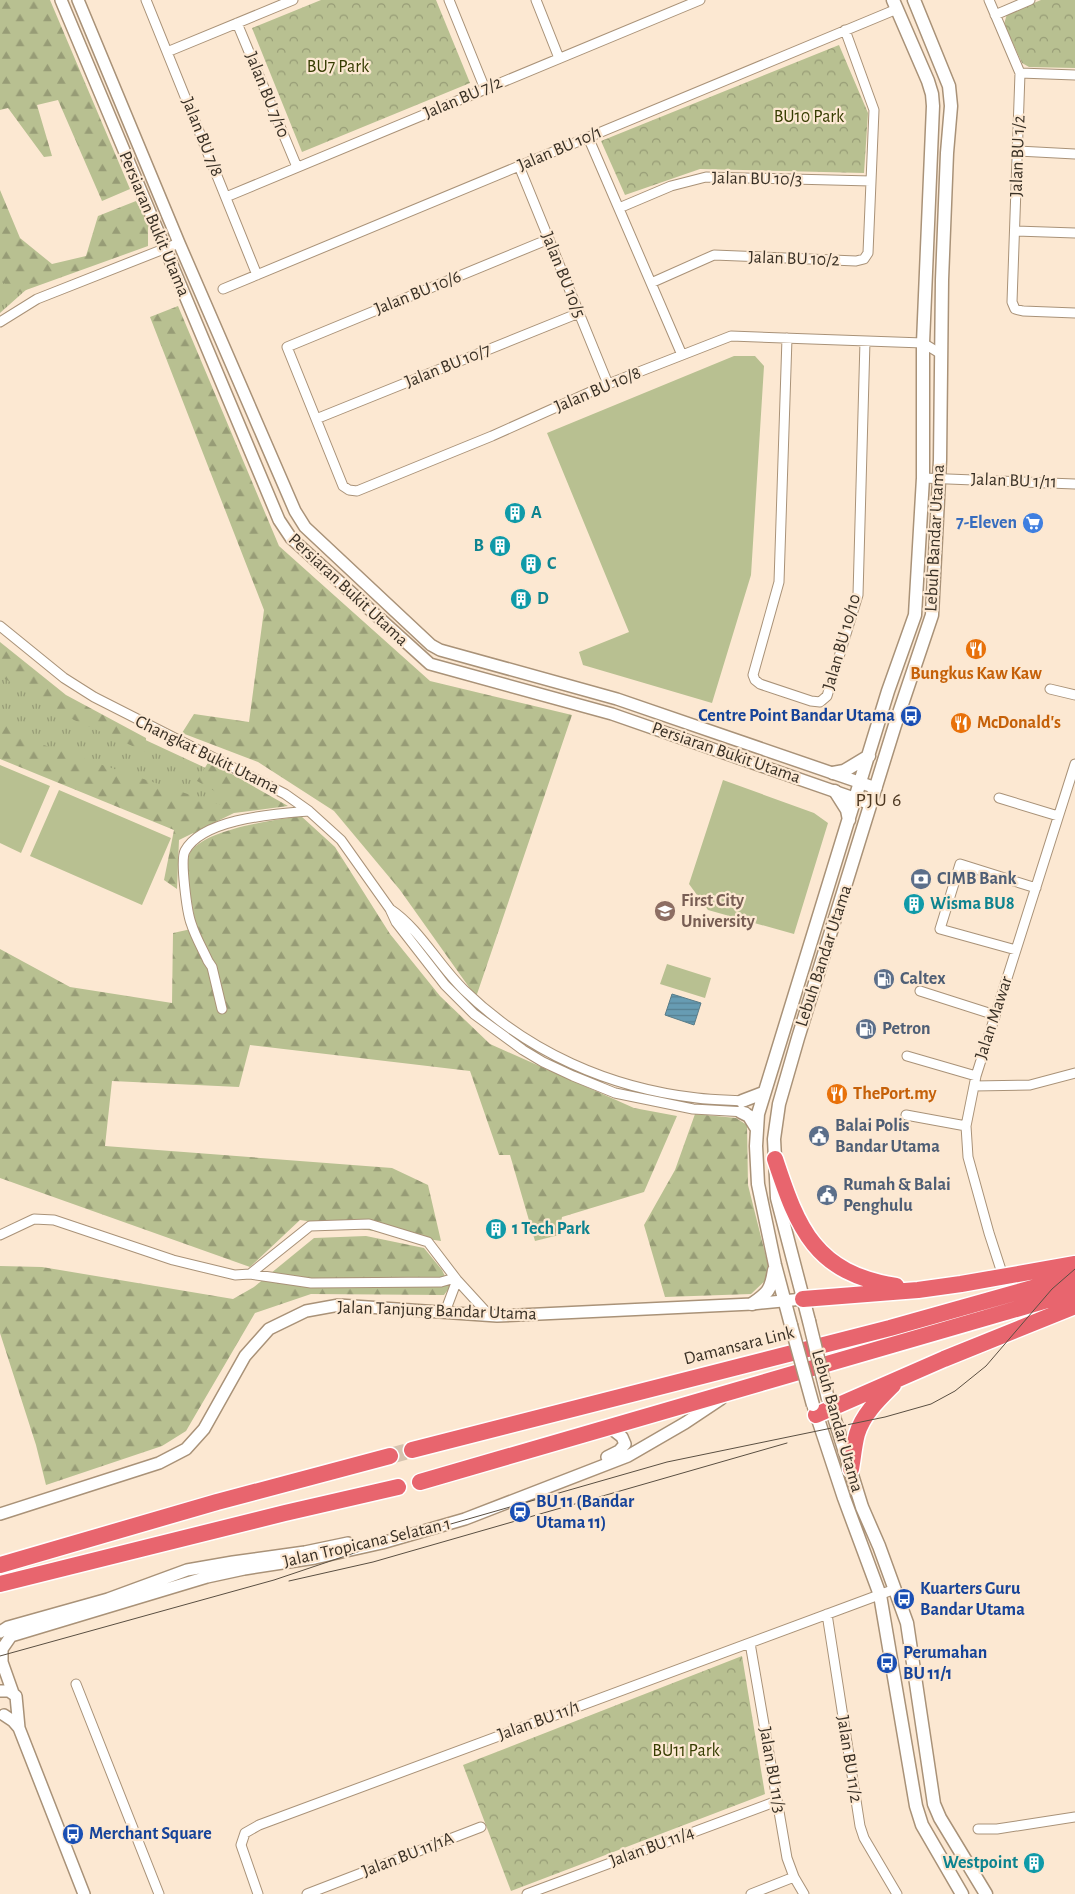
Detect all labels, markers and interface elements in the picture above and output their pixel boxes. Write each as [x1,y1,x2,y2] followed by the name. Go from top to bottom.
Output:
[242,50,292,140] street label: Jalan BU 7/10
[307,58,370,76] park label: BU7 Park
[421,73,505,123] street label: Jalan BU 7/2
[178,95,226,179] street label: Jalan BU 7/8
[774,108,845,126] park label: BU10 Park
[1008,115,1028,197] street label: Jalan BU 1/2
[515,123,605,175] street label: Jalan BU 10/1
[115,149,193,299] street label: Persiaran Bukit Utama
[712,169,802,189] street label: Jalan BU 10/3
[538,230,588,320] street label: Jalan BU 10/5
[748,248,840,270] street label: Jalan BU 10/2
[372,267,464,319] street label: Jalan BU 10/6
[403,341,493,391] street label: Jalan BU 10/7
[552,364,644,416] street label: Jalan BU 10/8
[922,464,948,612] street label: Lebuh Bandar Utama
[971,471,1057,491] street label: Jalan BU 1/11
[503,501,527,525] building icon: A
[531,504,542,522] place label: A
[1021,511,1045,535] supermarket icon: 7-Eleven
[956,514,1017,532] place label: 7-Eleven
[285,530,411,650] street label: Persiaran Bukit Utama
[488,534,512,558] building icon: B
[474,537,484,555] place label: B
[519,552,543,576] building icon: C
[547,555,557,573] place label: C
[509,587,533,611] building icon: D
[537,590,549,608] place label: D
[820,592,864,692] street label: Jalan BU 10/10
[964,637,988,661] restaurant icon: Bungkus Kaw Kaw
[910,665,1042,683] place label: Bungkus Kaw Kaw
[899,704,923,728] bus stop icon: Centre Point Bandar Utama
[698,707,895,725] place label: Centre Point Bandar Utama
[949,711,973,735] restaurant icon: McDonald's
[132,712,282,798] street label: Changkat Bukit Utama
[977,714,1061,732] place label: McDonald's
[649,719,803,787] street label: Persiaran Bukit Utama
[856,790,902,810] district label: PJU 6
[909,867,933,891] bank icon: CIMB Bank
[937,870,1017,888] place label: CIMB Bank
[793,883,855,1029] street label: Lebuh Bandar Utama
[681,892,756,931] place label: First City University
[902,892,926,916] building icon: Wisma BU8
[930,895,1015,913] place label: Wisma BU8
[653,899,677,923] school or university icon: First City University
[872,967,896,991] fuel station icon: Caltex
[900,970,946,988] place label: Caltex
[972,974,1016,1062] street label: Jalan Mawar
[854,1017,878,1041] fuel station icon: Petron
[882,1020,931,1038] place label: Petron
[825,1082,849,1106] restaurant icon: ThePort.my
[853,1085,937,1103] place label: ThePort.my
[835,1117,940,1156] place label: Balai Polis Bandar Utama
[807,1124,831,1148] public building icon: Balai Polis Bandar Utama
[843,1176,951,1215] place label: Rumah & Balai Penghulu
[815,1183,839,1207] public building icon: Rumah & Balai Penghulu
[484,1217,508,1241] building icon: 1 Tech Park
[512,1220,590,1238] place label: 1 Tech Park
[337,1299,537,1323] street label: Jalan Tanjung Bandar Utama
[682,1323,797,1368] street label: Damansara Link
[808,1348,866,1494] street label: Lebuh Bandar Utama
[536,1493,635,1532] place label: BU 11 (Bandar Utama 11)
[508,1500,532,1524] station icon: BU 11 (Bandar Utama 11)
[282,1515,452,1571] street label: Jalan Tropicana Selatan 1
[920,1580,1025,1619] place label: Kuarters Guru Bandar Utama
[892,1587,916,1611] bus stop icon: Kuarters Guru Bandar Utama
[903,1644,987,1683] place label: Perumahan BU 11/1
[875,1651,899,1675] bus stop icon: Perumahan BU 11/1
[496,1698,582,1744] street label: Jalan BU 11/1
[833,1714,865,1804] street label: Jalan BU 11/2
[756,1725,788,1815] street label: Jalan BU 11/3
[652,1742,720,1760] park label: BU11 Park
[61,1822,85,1846] bus stop icon: Merchant Square
[607,1823,697,1871] street label: Jalan BU 11/4
[89,1825,212,1843] place label: Merchant Square
[360,1829,457,1881] street label: Jalan BU 11/1A
[1022,1851,1046,1875] building icon: Westpoint
[943,1854,1018,1872] place label: Westpoint

